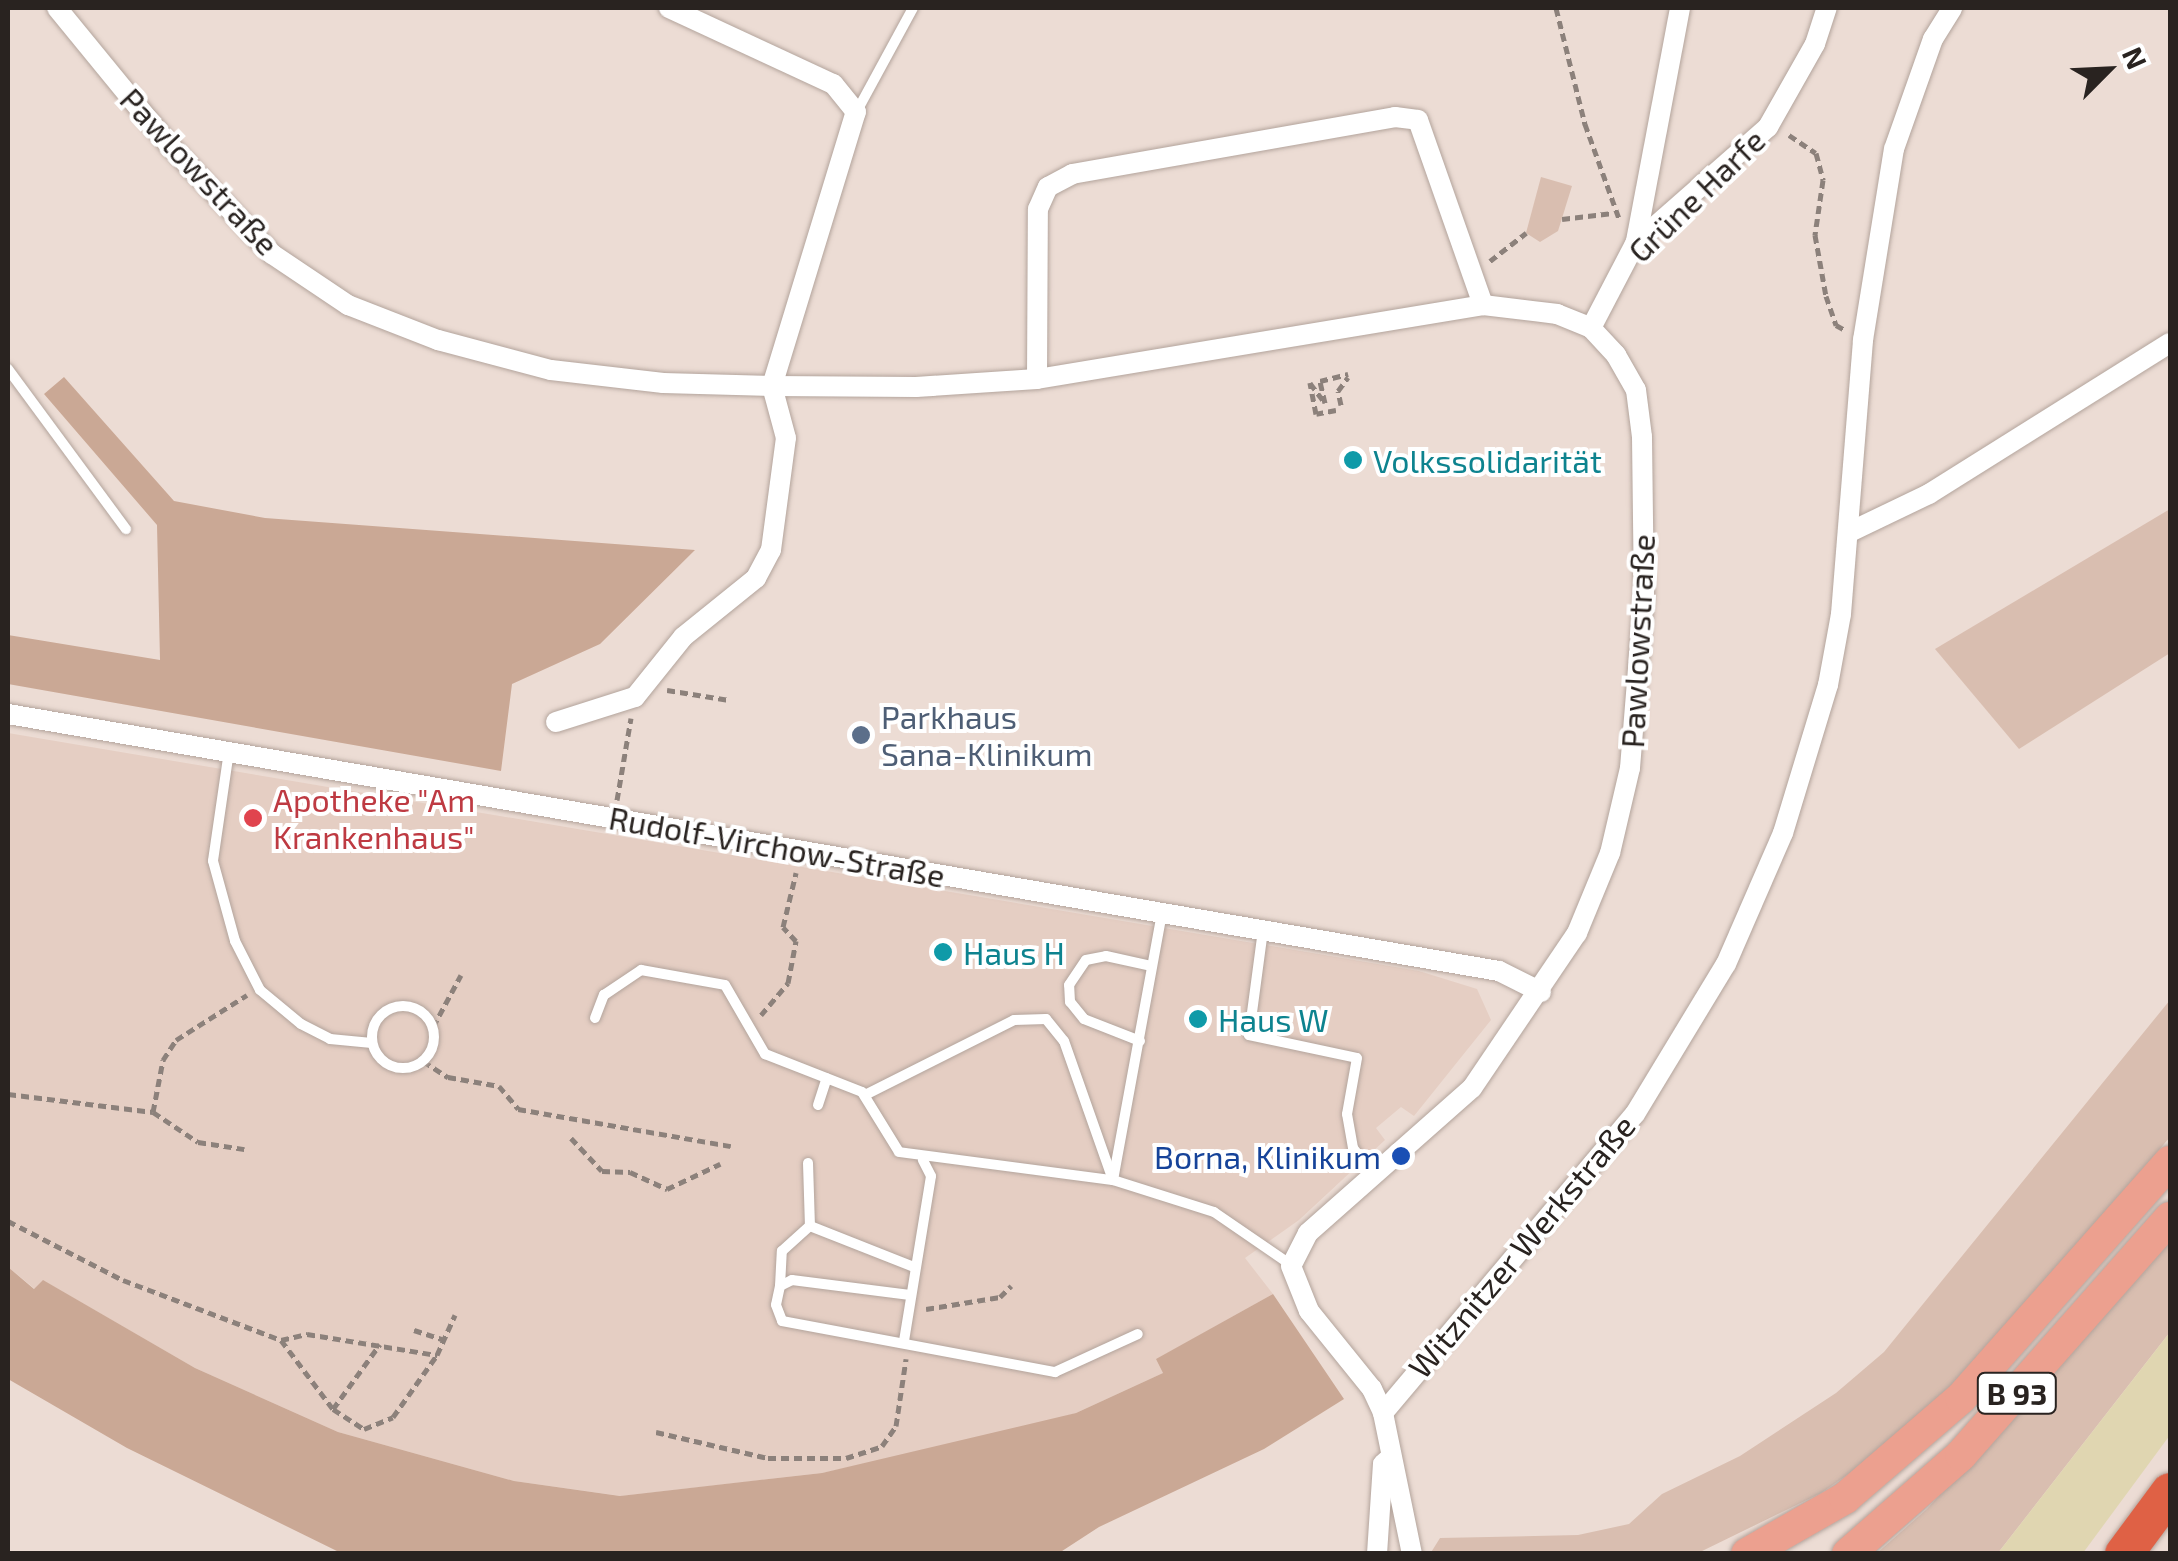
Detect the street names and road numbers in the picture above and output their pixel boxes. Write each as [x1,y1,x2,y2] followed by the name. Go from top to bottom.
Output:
[113,80,287,262] street label: Pawlowstraße
[1620,120,1772,270] street label: Grüne Harfe
[1612,533,1662,749] street label: Pawlowstraße
[606,798,948,894] street label: Rudolf-Virchow-Straße
[1399,1106,1643,1386] street label: Witznitzer Werkstraße
[1974,1368,2060,1418] road number: B 93

